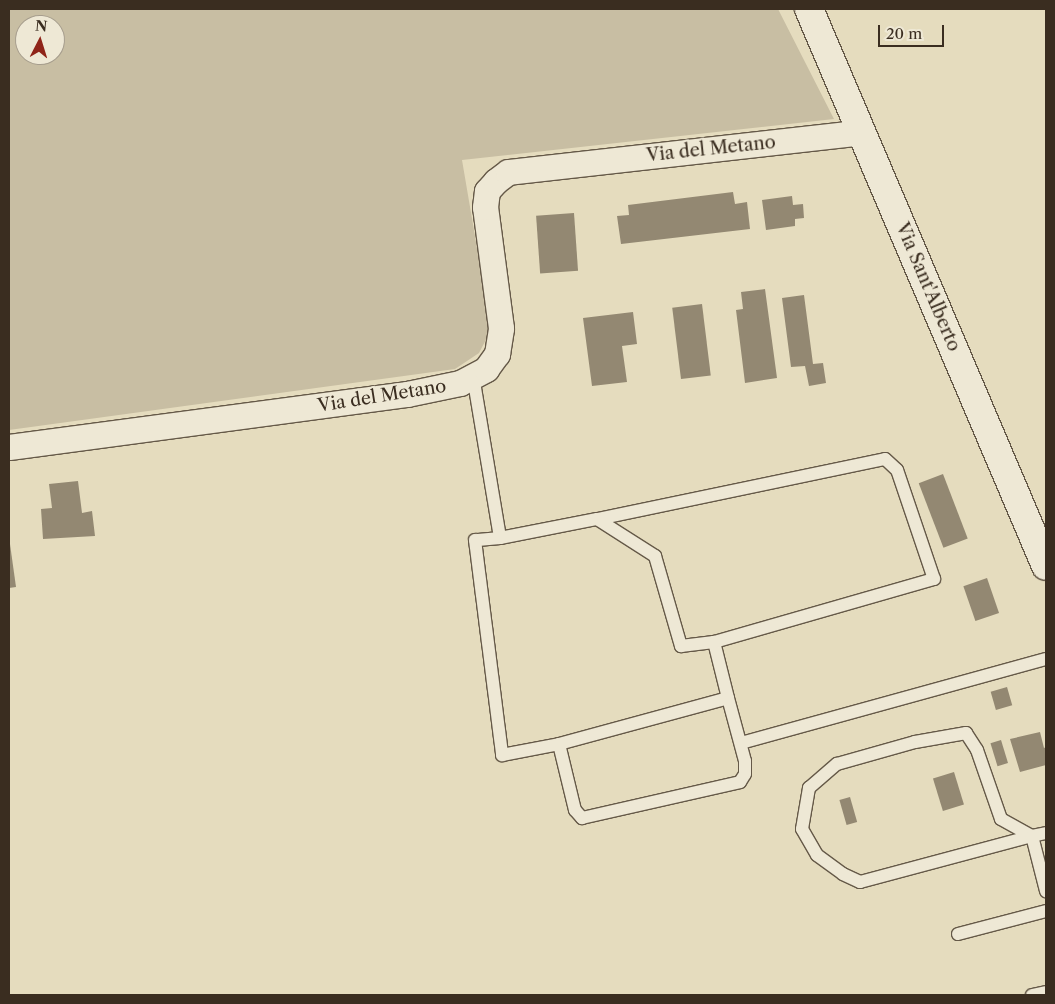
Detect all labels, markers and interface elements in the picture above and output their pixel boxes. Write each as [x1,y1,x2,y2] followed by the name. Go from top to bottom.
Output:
[15,15,65,65] north arrow
[880,15,946,47] scale bar
[34,17,48,36] text: N
[886,24,922,43] text: 20 m
[645,131,777,167] street label: Via del Metano
[891,219,965,355] street label: Via Sant'Alberto
[316,375,448,417] street label: Via del Metano

